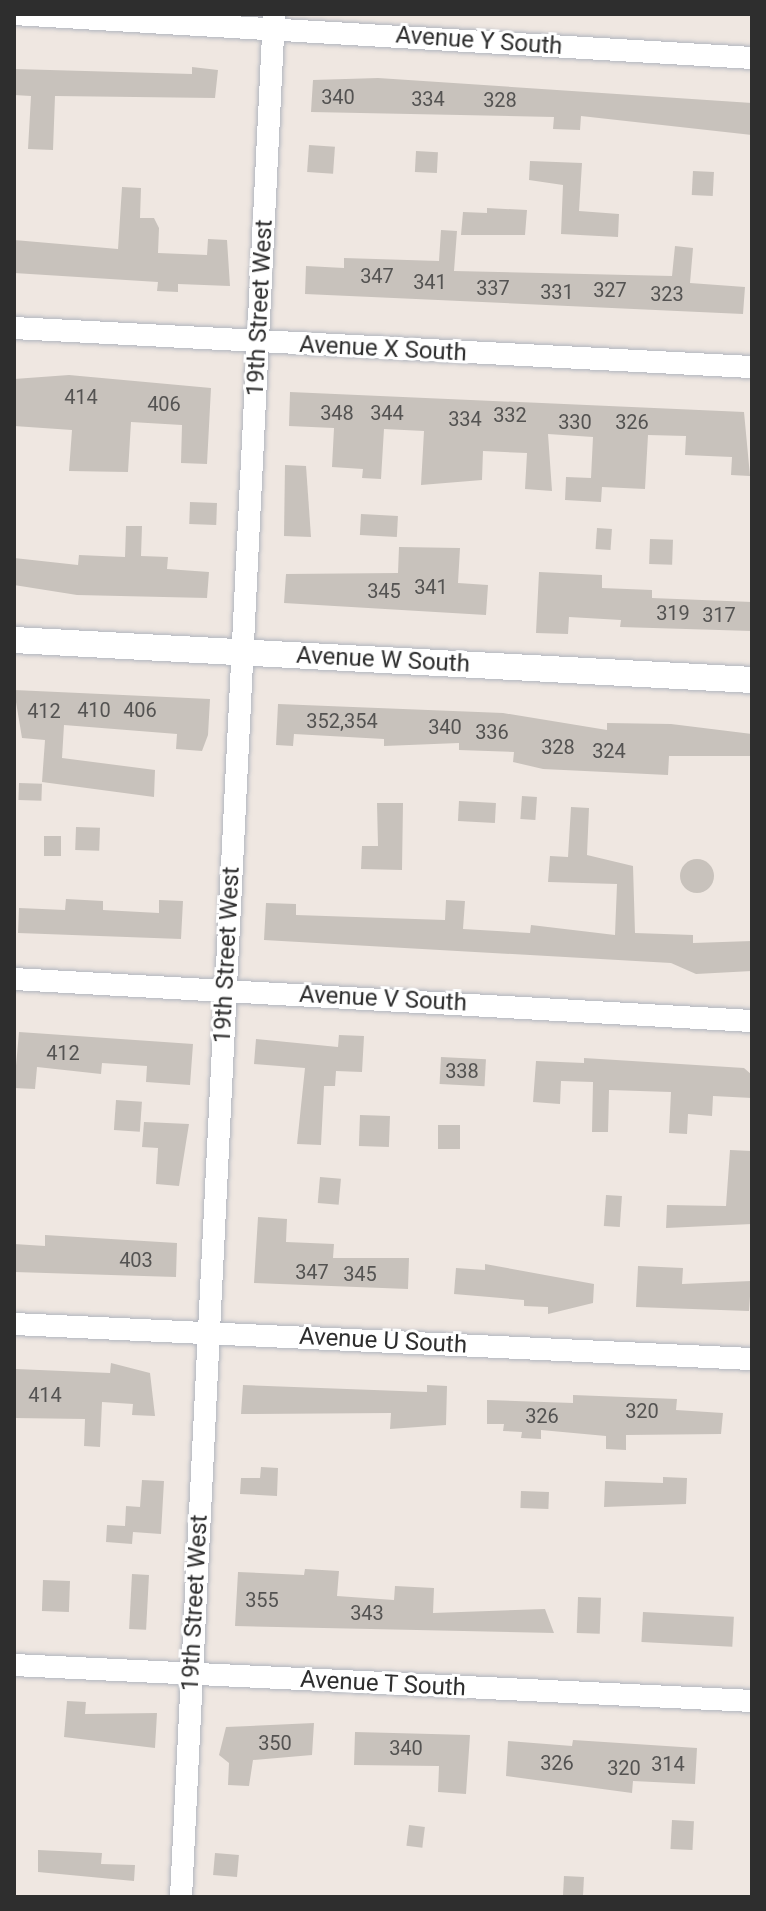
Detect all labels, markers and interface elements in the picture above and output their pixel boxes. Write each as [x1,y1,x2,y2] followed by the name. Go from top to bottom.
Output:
[395,21,563,61] street label: Avenue Y South
[321,85,355,109] house number: 340
[411,87,445,111] house number: 334
[483,88,517,112] house number: 328
[241,219,279,397] street label: 19th Street West
[360,264,394,288] house number: 347
[413,270,447,294] house number: 341
[476,276,510,300] house number: 337
[593,278,627,302] house number: 327
[540,280,574,304] house number: 331
[650,282,684,306] house number: 323
[299,330,467,368] street label: Avenue X South
[64,385,98,409] house number: 414
[147,392,181,416] house number: 406
[320,401,354,425] house number: 348
[370,401,404,425] house number: 344
[493,403,527,427] house number: 332
[448,407,482,431] house number: 334
[558,410,592,434] house number: 330
[615,410,649,434] house number: 326
[414,575,448,599] house number: 341
[367,579,401,603] house number: 345
[656,601,690,625] house number: 319
[702,603,736,627] house number: 317
[295,641,471,679] street label: Avenue W South
[77,698,111,722] house number: 410
[123,698,157,722] house number: 406
[27,699,61,723] house number: 412
[306,709,378,733] house number: 352,354
[428,715,462,739] house number: 340
[475,720,509,744] house number: 336
[541,735,575,759] house number: 328
[592,739,626,763] house number: 324
[208,866,246,1044] street label: 19th Street West
[298,980,468,1018] street label: Avenue V South
[46,1041,80,1065] house number: 412
[445,1059,479,1083] house number: 338
[119,1248,153,1272] house number: 403
[295,1260,329,1284] house number: 347
[343,1262,377,1286] house number: 345
[298,1322,468,1360] street label: Avenue U South
[28,1383,62,1407] house number: 414
[625,1399,659,1423] house number: 320
[525,1404,559,1428] house number: 326
[176,1514,214,1692] street label: 19th Street West
[245,1588,279,1612] house number: 355
[350,1601,384,1625] house number: 343
[299,1665,467,1703] street label: Avenue T South
[258,1731,292,1755] house number: 350
[389,1736,423,1760] house number: 340
[540,1751,574,1775] house number: 326
[651,1752,685,1776] house number: 314
[607,1756,641,1780] house number: 320

